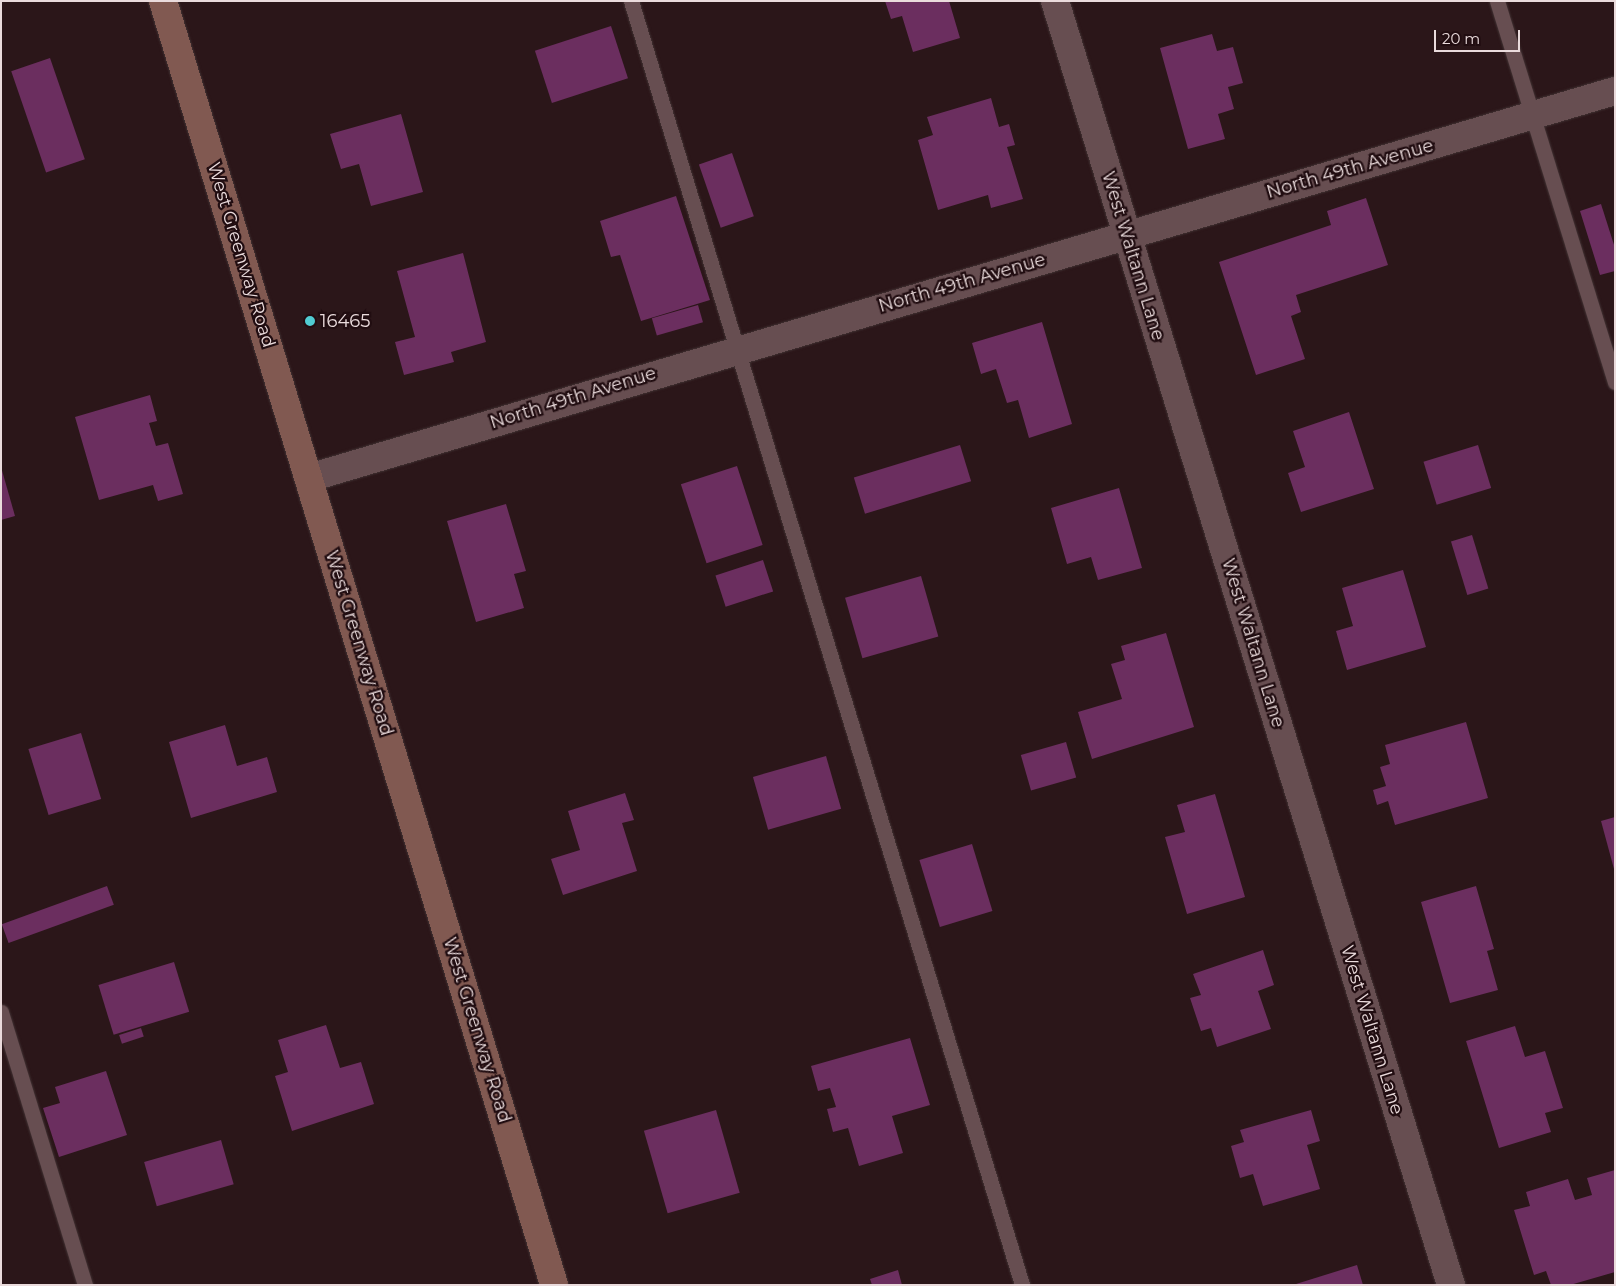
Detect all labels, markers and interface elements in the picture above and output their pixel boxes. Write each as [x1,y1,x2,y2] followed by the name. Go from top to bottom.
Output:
[1436,20,1522,52] scale bar
[1442,29,1480,48] text: 20 m
[1264,135,1436,203] street label: North 49th Avenue
[203,160,279,350] street label: West Greenway Road
[1097,169,1169,343] street label: West Waltann Lane
[876,249,1048,317] street label: North 49th Avenue
[320,310,371,332] place label: 16465
[304,315,316,327] marker: 16465
[487,362,659,434] street label: North 49th Avenue
[321,548,397,738] street label: West Greenway Road
[1217,556,1289,730] street label: West Waltann Lane
[439,935,515,1125] street label: West Greenway Road
[1336,943,1408,1117] street label: West Waltann Lane

